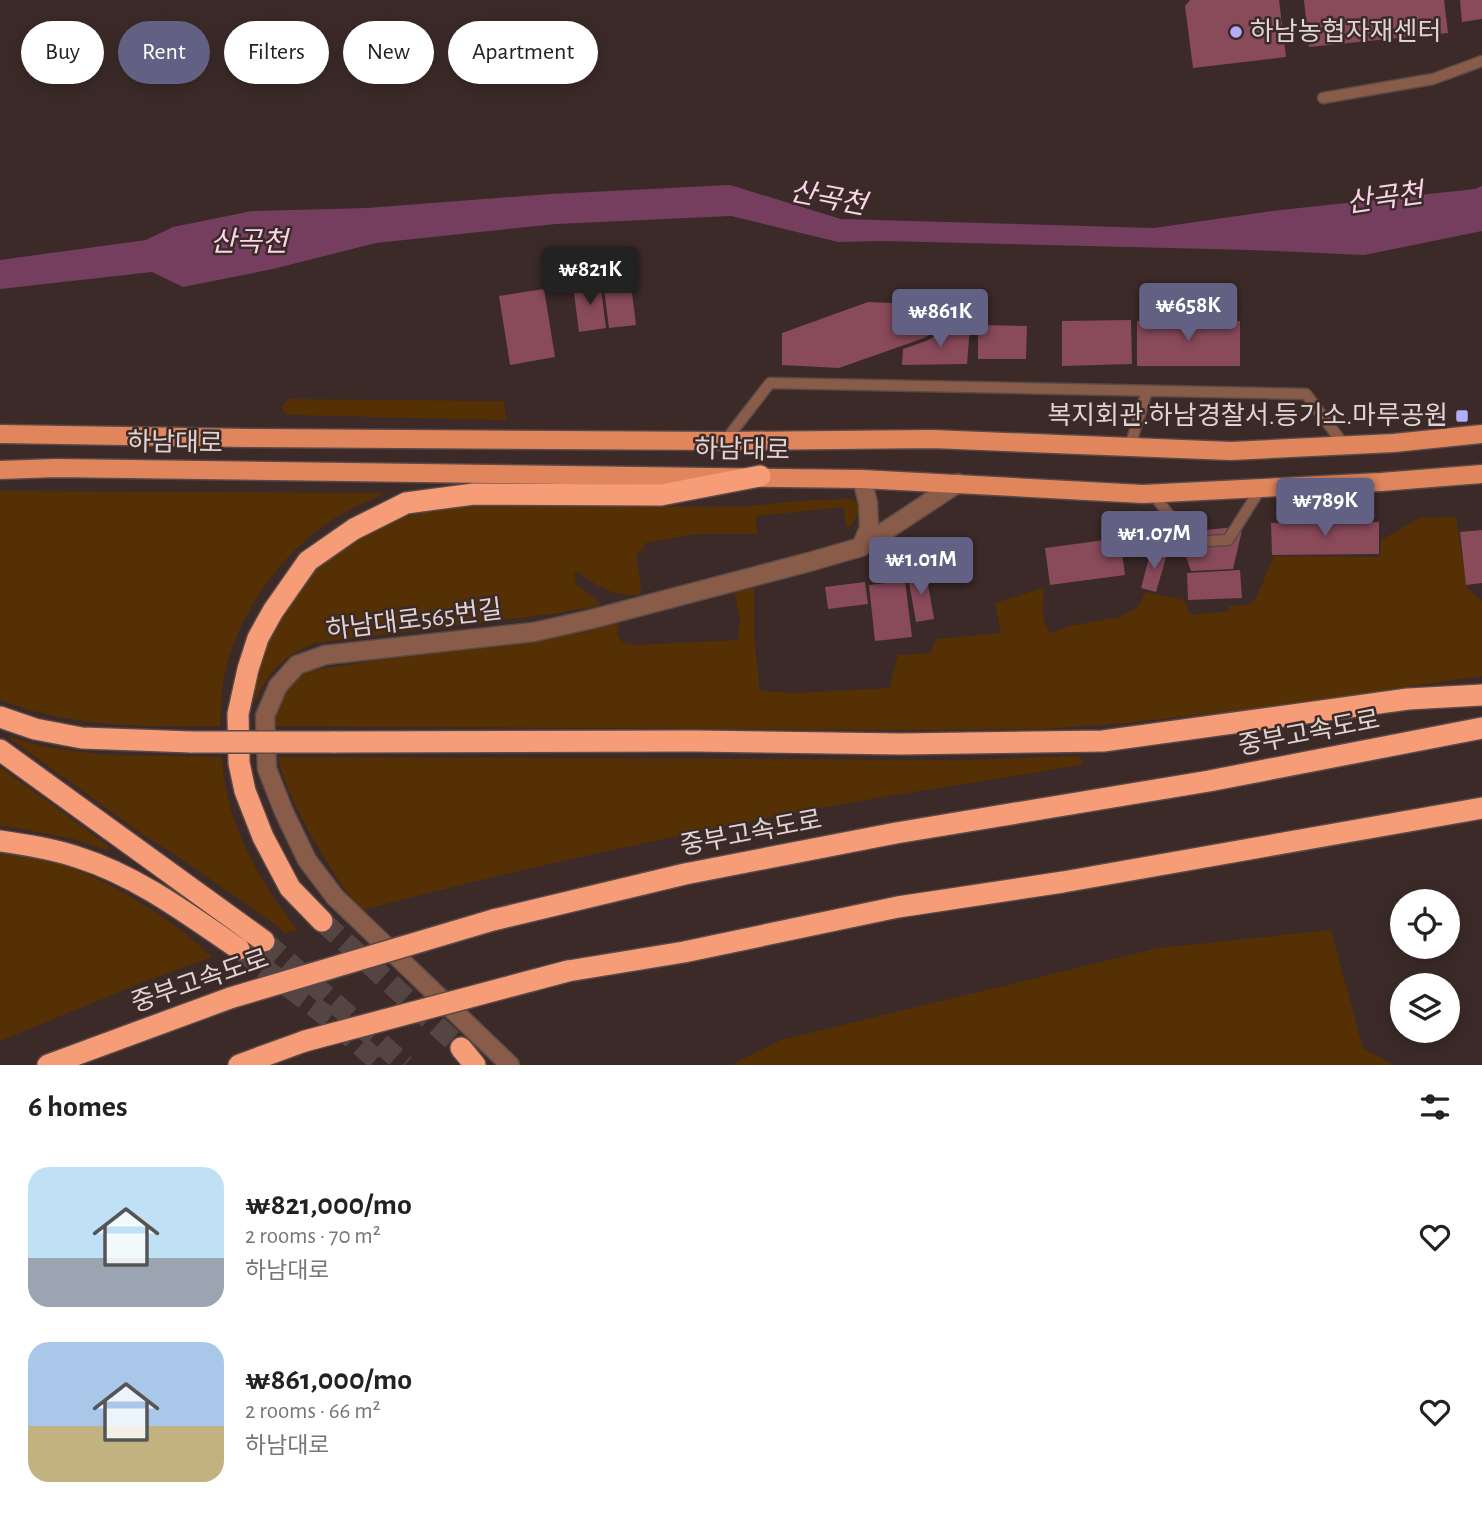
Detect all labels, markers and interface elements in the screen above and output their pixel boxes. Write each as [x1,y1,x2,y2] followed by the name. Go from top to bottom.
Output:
[1250,18,1441,45] place label: 하남농협자재센터
[21,21,104,84] chip: Buy
[118,21,210,84] chip: Rent
[224,21,329,84] chip: Filters
[343,21,434,84] chip: New
[448,21,598,84] chip: Apartment
[1228,24,1244,40] marker: 하남농협자재센터
[787,176,872,221] water label: 산곡천
[1345,177,1428,218] water label: 산곡천
[210,227,291,257] water label: 산곡천
[541,247,639,307] pin: ₩821K
[558,258,622,281] text: ₩821K
[1139,284,1237,343] pin: ₩658K
[891,290,989,349] pin: ₩861K
[1155,294,1221,317] text: ₩658K
[908,300,972,323] text: ₩861K
[1047,402,1448,429] place label: 복지회관.하남경찰서.등기소.마루공원
[1454,408,1470,424] marker: 복지회관.하남경찰서.등기소.마루공원
[127,428,223,457] street label: 하남대로
[694,435,790,464] street label: 하남대로
[1276,478,1374,538] pin: ₩789K
[1292,489,1358,512] text: ₩789K
[1097,512,1211,571] pin: ₩1.07M
[1117,522,1191,545] text: ₩1.07M
[864,538,978,597] pin: ₩1.01M
[885,548,957,571] text: ₩1.01M
[324,595,504,644] street label: 하남대로565번길
[1236,706,1382,759] street label: 중부고속도로
[678,806,824,859] street label: 중부고속도로
[1390,889,1460,1043] map controls
[1390,889,1460,959] button: locate
[128,944,272,1017] street label: 중부고속도로
[1390,973,1460,1043] button: layers
[1416,1088,1454,1126] icon: filters
[28,1092,128,1122] text: 6 homes
[245,1190,412,1220] text: ₩821,000/mo
[84,1195,168,1279] icon: home
[1416,1218,1454,1256] icon: heart
[245,1225,381,1248] text: 2 rooms · 70 m²
[245,1260,330,1283] text: 하남대로
[245,1365,412,1395] text: ₩861,000/mo
[84,1370,168,1454] icon: home
[1416,1393,1454,1431] icon: heart
[245,1400,381,1423] text: 2 rooms · 66 m²
[245,1435,330,1458] text: 하남대로

